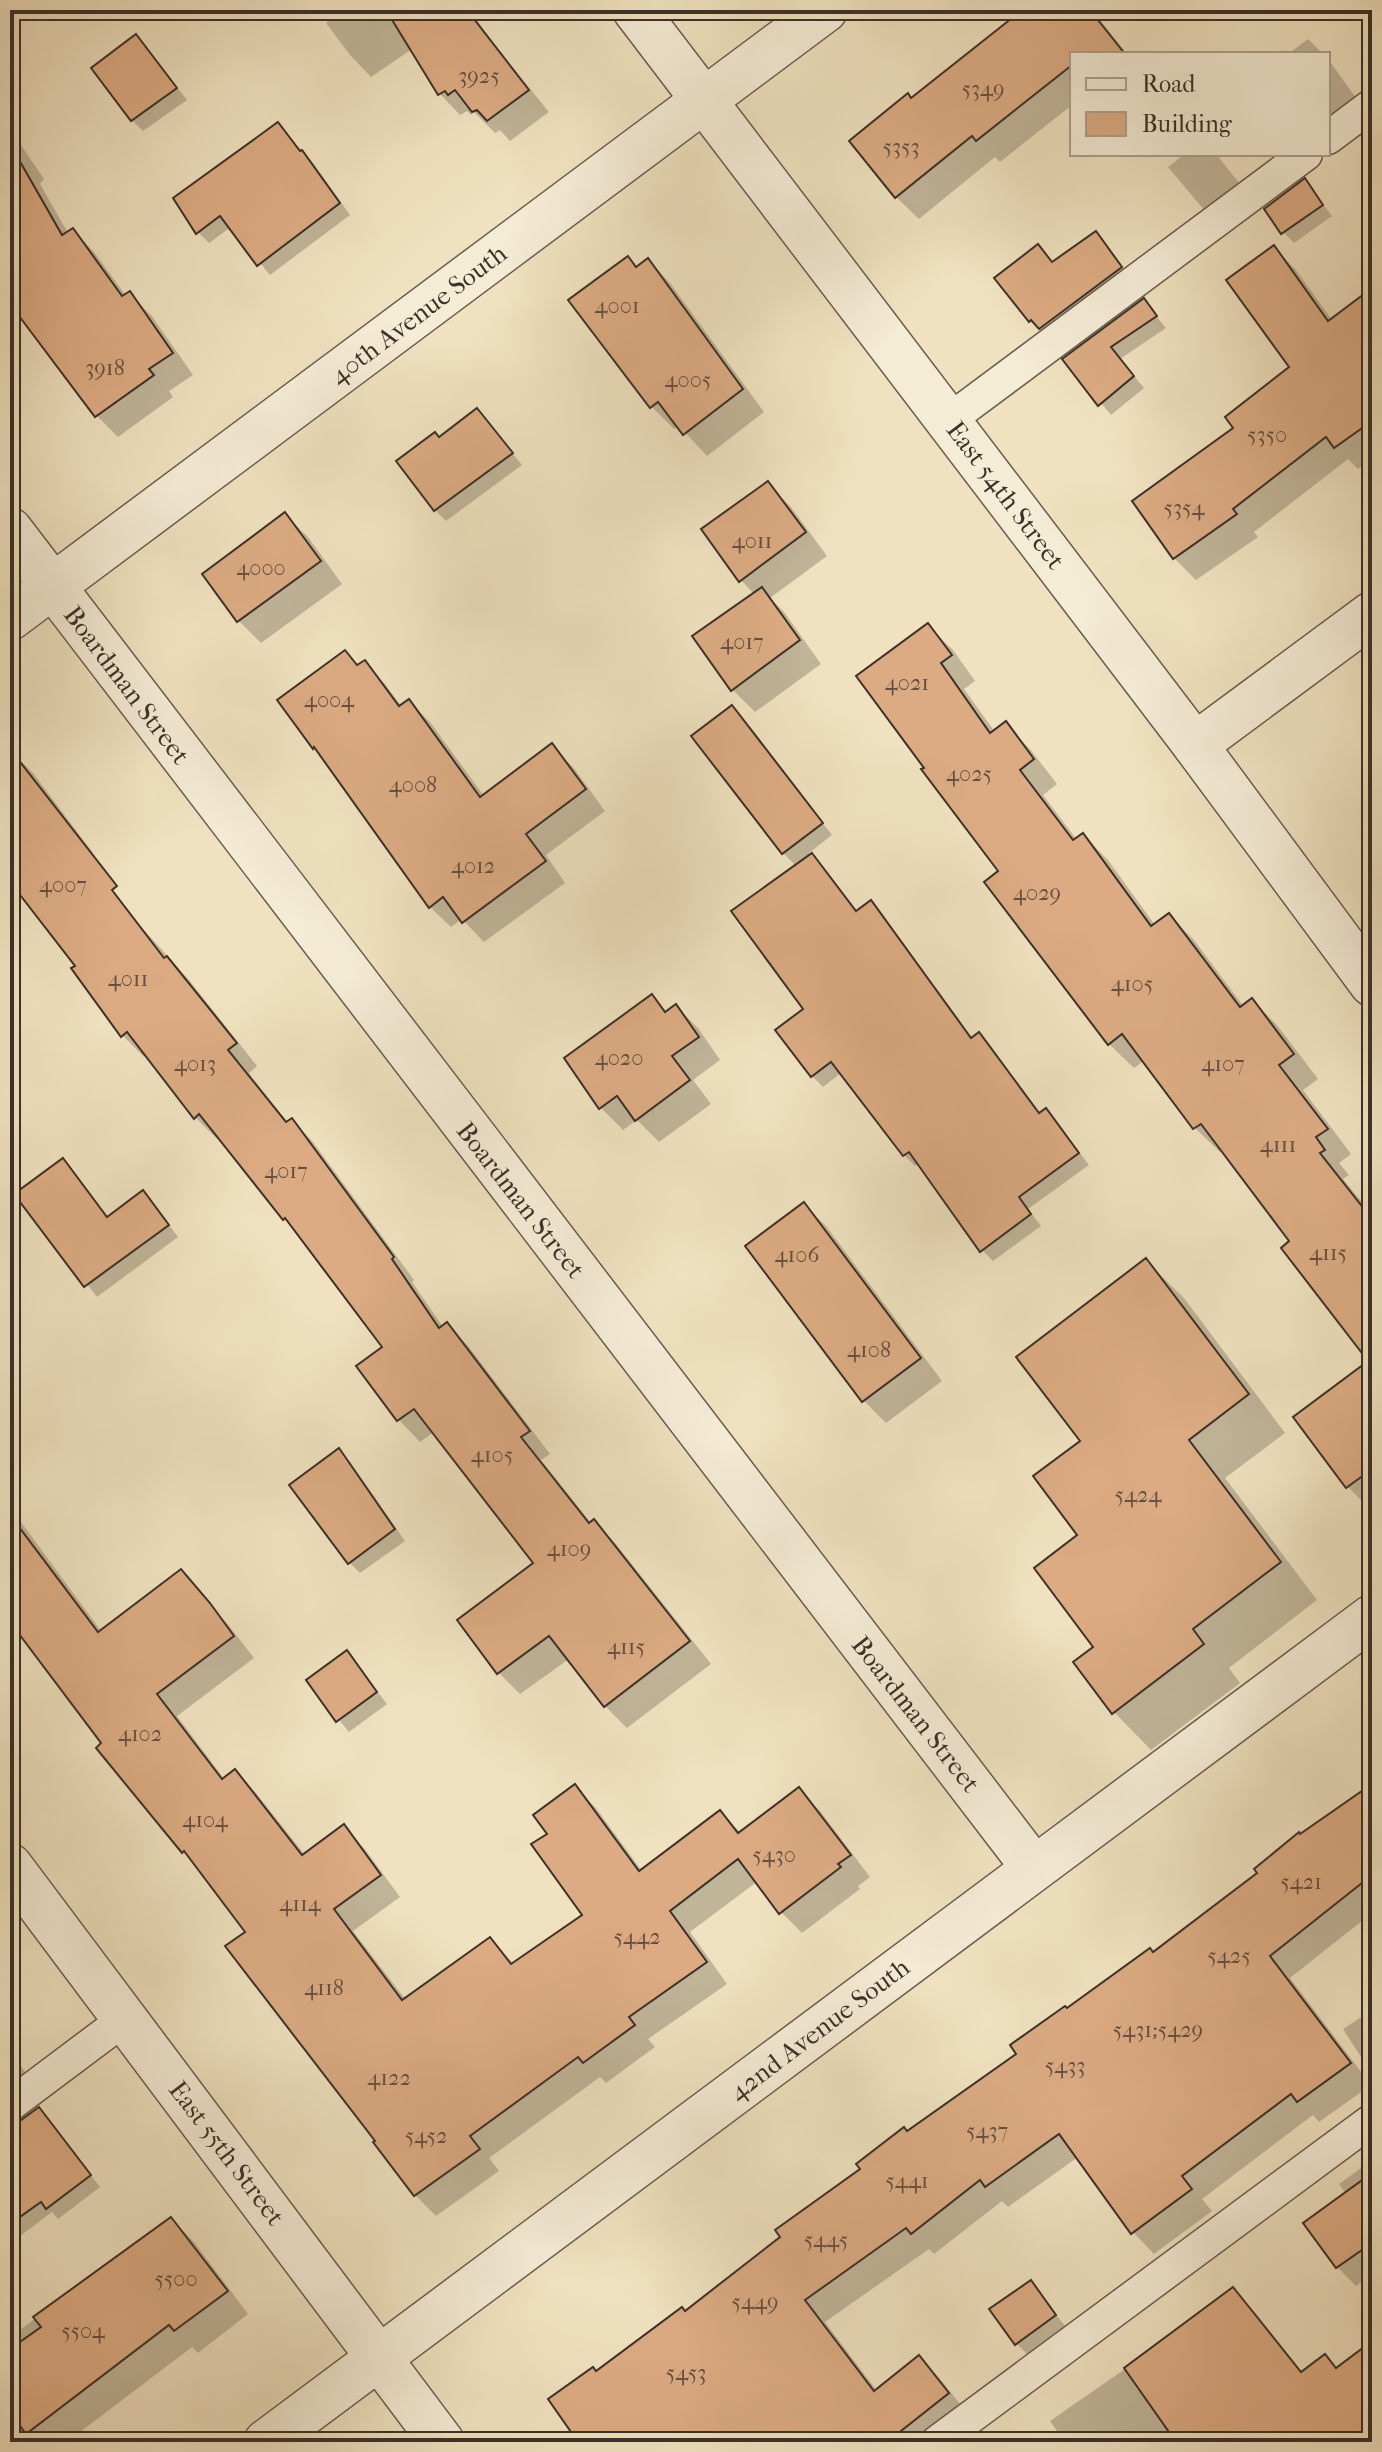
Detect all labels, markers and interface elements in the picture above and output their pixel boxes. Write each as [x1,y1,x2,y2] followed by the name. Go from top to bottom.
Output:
[1070,52,1330,156] legend
[458,63,500,89] house number: 3925
[1142,70,1196,98] text: Road
[961,76,1005,102] house number: 5349
[1142,110,1233,138] text: Building
[882,134,920,160] house number: 5353
[324,238,513,391] street label: 40th Avenue South
[595,293,640,319] house number: 4001
[85,355,125,381] house number: 3918
[665,367,711,393] house number: 4005
[940,415,1072,576] street label: East 54th Street
[1247,422,1287,448] house number: 5350
[1163,495,1206,521] house number: 5354
[732,528,772,554] house number: 4011
[236,555,286,581] house number: 4000
[57,600,197,771] street label: Boardman Street
[720,629,764,655] house number: 4017
[885,670,929,696] house number: 4021
[304,687,355,713] house number: 4004
[946,761,992,787] house number: 4025
[389,772,437,798] house number: 4008
[451,853,495,879] house number: 4012
[39,872,87,898] house number: 4007
[1013,880,1061,906] house number: 4029
[108,966,148,992] house number: 4011
[1111,971,1153,997] house number: 4105
[595,1045,643,1071] house number: 4020
[174,1051,216,1077] house number: 4013
[1201,1051,1245,1077] house number: 4107
[450,1116,592,1285] street label: Boardman Street
[1260,1132,1296,1158] house number: 4111
[264,1158,308,1184] house number: 4017
[1309,1240,1347,1266] house number: 4115
[775,1242,819,1268] house number: 4106
[847,1337,891,1363] house number: 4108
[471,1442,513,1468] house number: 4105
[1115,1482,1162,1508] house number: 5424
[547,1536,591,1562] house number: 4109
[845,1630,987,1799] street label: Boardman Street
[607,1634,645,1660] house number: 4115
[118,1721,162,1747] house number: 4102
[182,1807,229,1833] house number: 4104
[752,1842,796,1868] house number: 5430
[1280,1869,1322,1895] house number: 5421
[279,1891,322,1917] house number: 4114
[614,1924,660,1950] house number: 5442
[1207,1943,1251,1969] house number: 5425
[723,1951,916,2107] street label: 42nd Avenue South
[304,1975,344,2001] house number: 4118
[1113,2017,1203,2043] house number: 5431;5429
[1045,2053,1085,2079] house number: 5433
[367,2065,411,2091] house number: 4122
[162,2075,291,2232] street label: East 55th Street
[966,2118,1008,2144] house number: 5437
[405,2123,447,2149] house number: 5452
[885,2168,929,2194] house number: 5441
[804,2227,848,2253] house number: 5445
[154,2266,198,2292] house number: 5500
[731,2289,779,2315] house number: 5449
[61,2318,106,2344] house number: 5504
[666,2360,706,2386] house number: 5453

